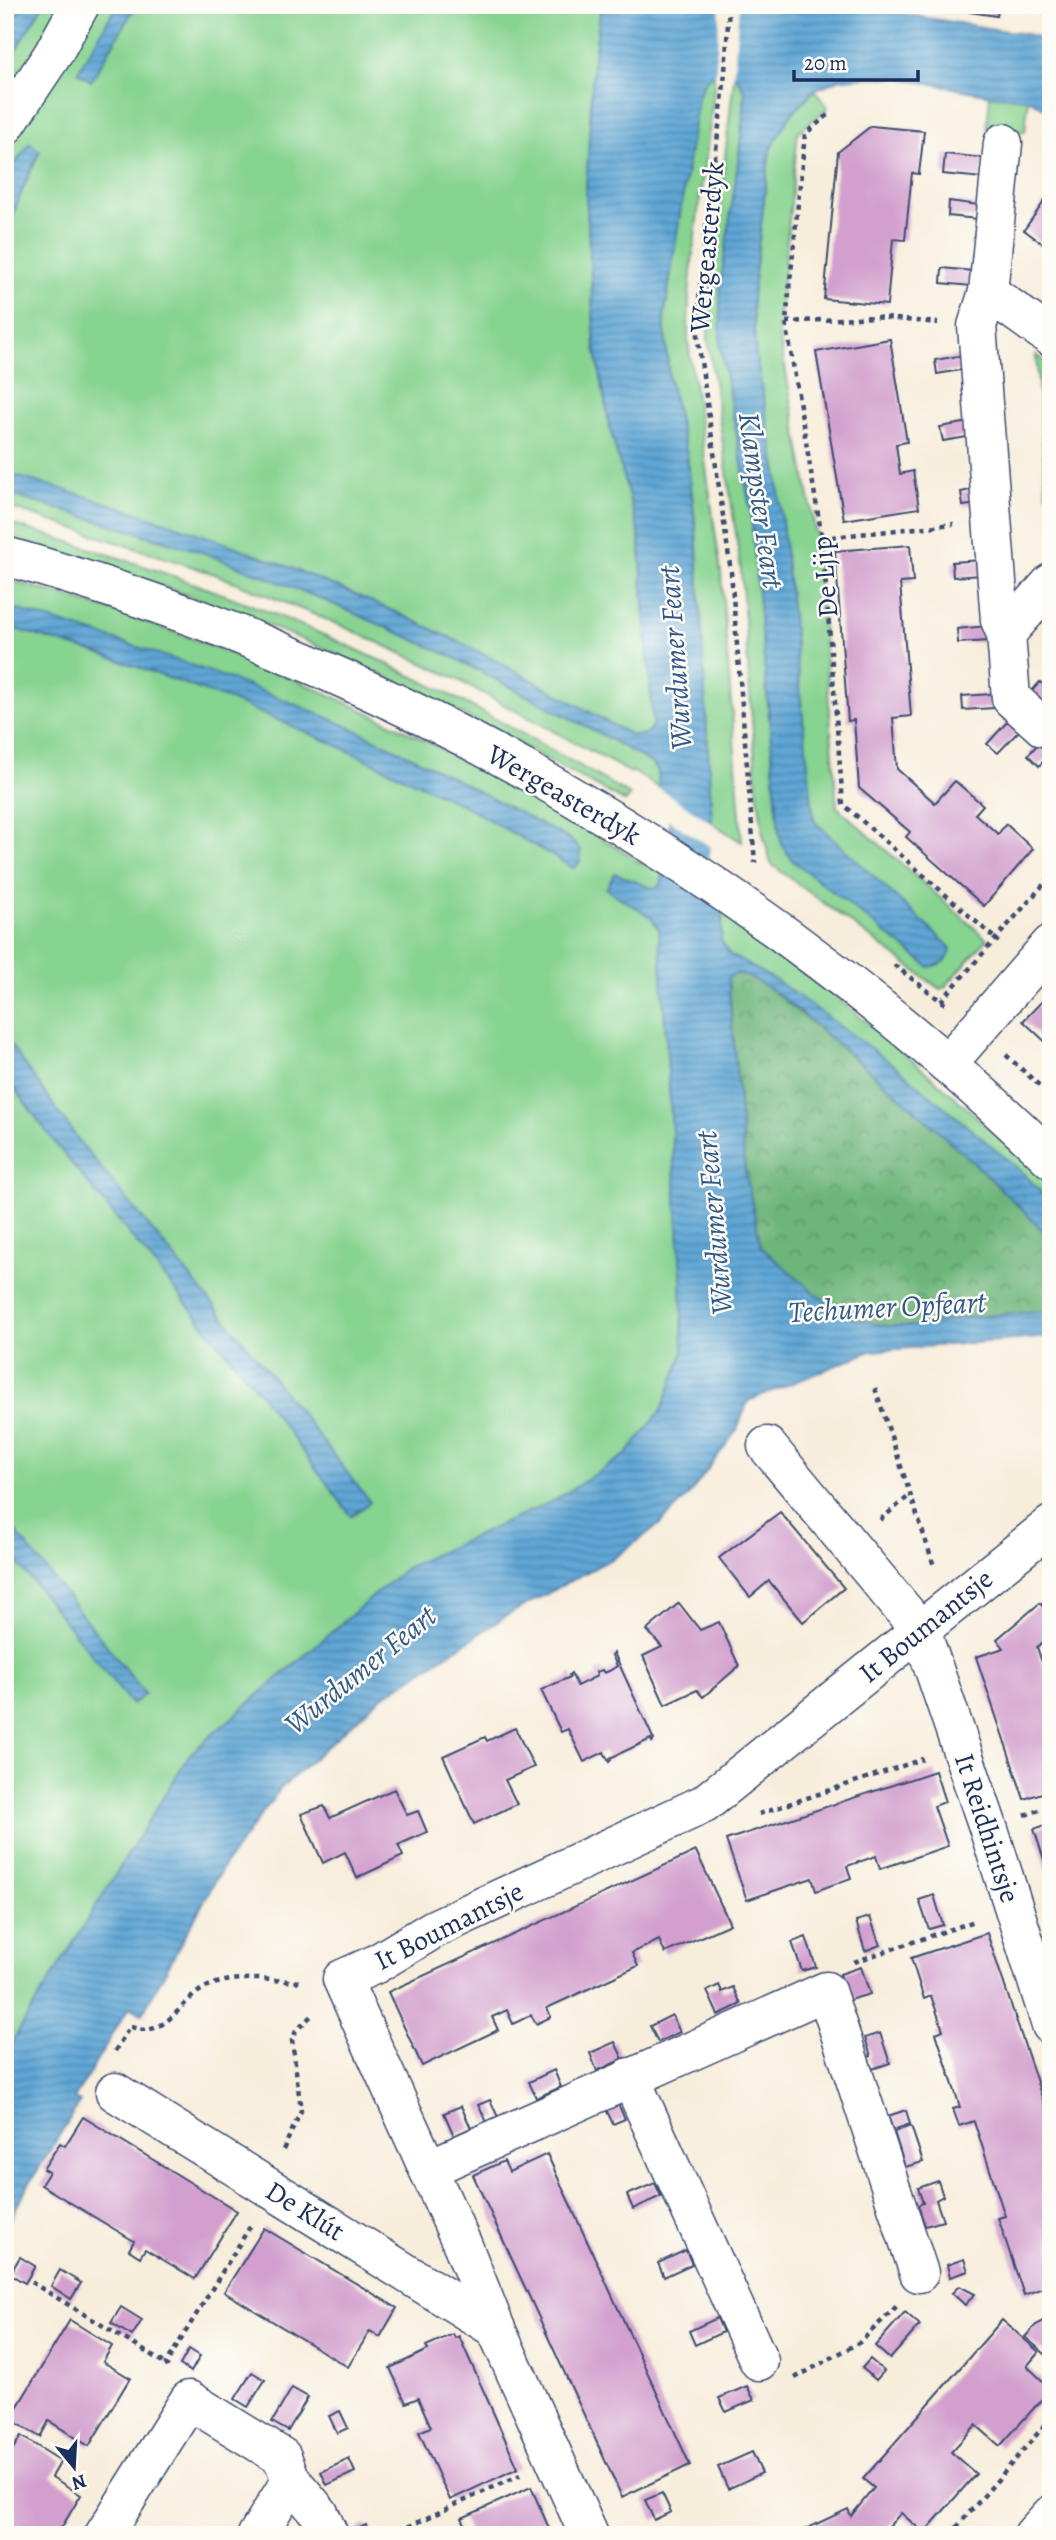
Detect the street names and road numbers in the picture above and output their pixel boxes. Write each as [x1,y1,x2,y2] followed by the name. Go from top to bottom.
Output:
[680,160,733,335] street label: Wergeasterdyk
[803,535,847,619] street label: De Ljip
[479,735,648,854] street label: Wergeasterdyk
[851,1560,1001,1692] street label: It Boumantsje
[945,1748,1029,1908] street label: It Reidhintsje
[368,1872,530,1980] street label: It Boumantsje
[258,2172,352,2250] street label: De Klút

